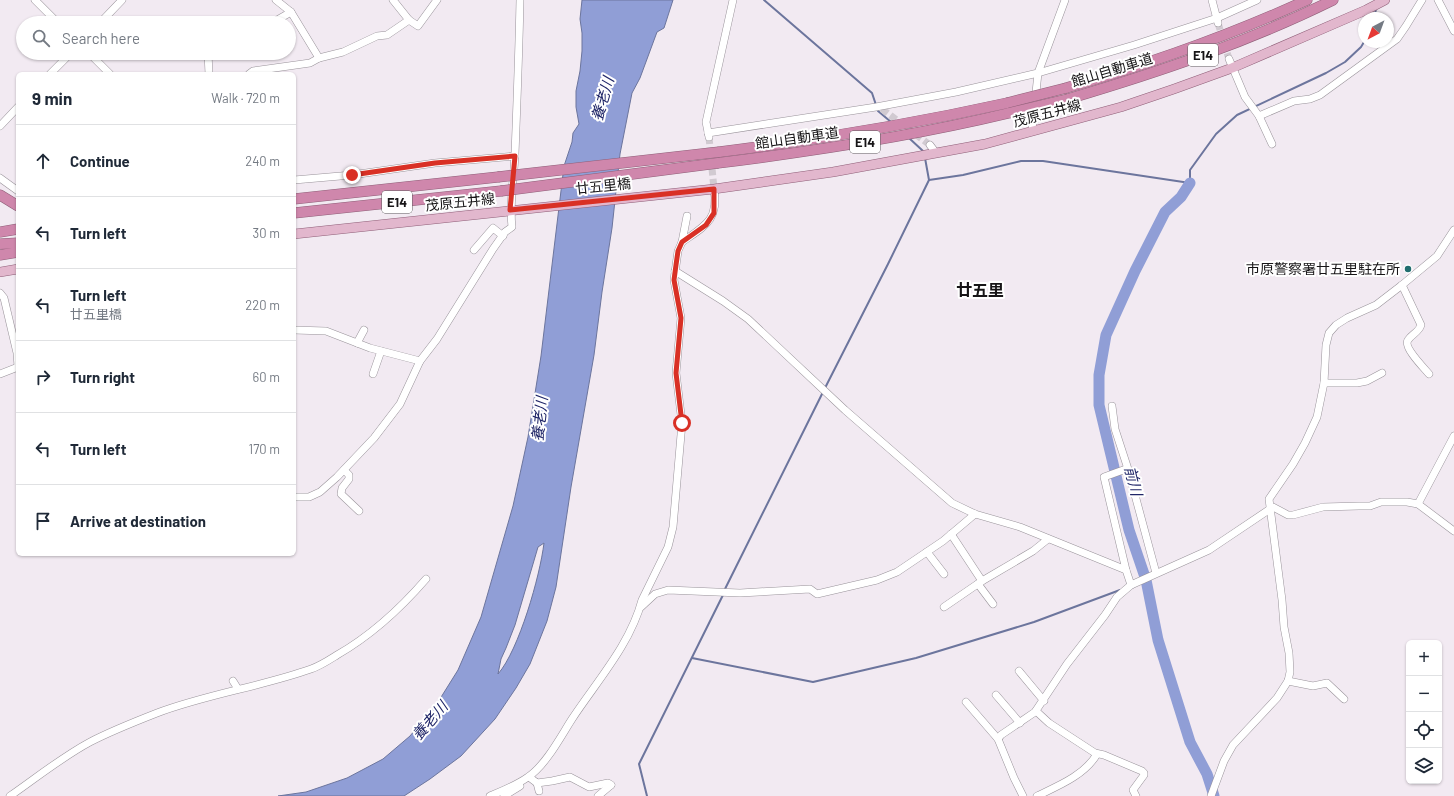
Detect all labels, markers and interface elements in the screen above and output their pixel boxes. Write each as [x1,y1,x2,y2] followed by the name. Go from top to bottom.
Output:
[1358,12,1394,48] north arrow
[16,16,296,60] search box
[30,27,52,49] icon: search
[62,29,140,47] text: Search here
[1188,44,1218,66] road number: E14
[1069,49,1155,90] street label: 館山自動車道
[587,73,617,123] water label: 養老川
[32,88,72,108] text: 9 min
[211,90,280,106] text: Walk · 720 m
[1011,95,1083,130] street label: 茂原五井線
[754,123,840,152] street label: 館山自動車道
[850,131,880,153] road number: E14
[32,150,54,172] icon: ahead
[70,152,130,170] text: Continue
[245,153,280,169] text: 240 m
[343,166,361,184] route end
[574,174,632,197] street label: 廿五里橋
[424,189,496,214] street label: 茂原五井線
[382,191,412,213] road number: E14
[32,222,54,244] icon: left
[70,224,126,242] text: Turn left
[253,225,280,241] text: 30 m
[1246,260,1400,277] place label: 市原警察署廿五里駐在所
[1403,264,1413,274] marker: 市原警察署廿五里駐在所
[956,280,1004,299] district label: 廿五里
[70,286,126,304] text: Turn left
[32,294,54,316] icon: left
[245,297,280,313] text: 220 m
[70,306,122,322] text: 廿五里橋
[32,366,54,388] icon: right
[70,368,135,386] text: Turn right
[253,369,280,385] text: 60 m
[528,394,551,442] water label: 養老川
[673,414,691,432] route start
[32,438,54,460] icon: left
[70,440,126,458] text: Turn left
[249,441,280,457] text: 170 m
[1122,464,1147,499] water label: 前川
[32,510,54,532] icon: arrive
[70,512,206,530] text: Arrive at destination
[1406,640,1442,784] map controls
[1406,640,1442,676] button: +
[1406,676,1442,712] button: −
[408,696,452,743] water label: 養老川
[1406,712,1442,748] button: locate
[1406,748,1442,784] button: layers

